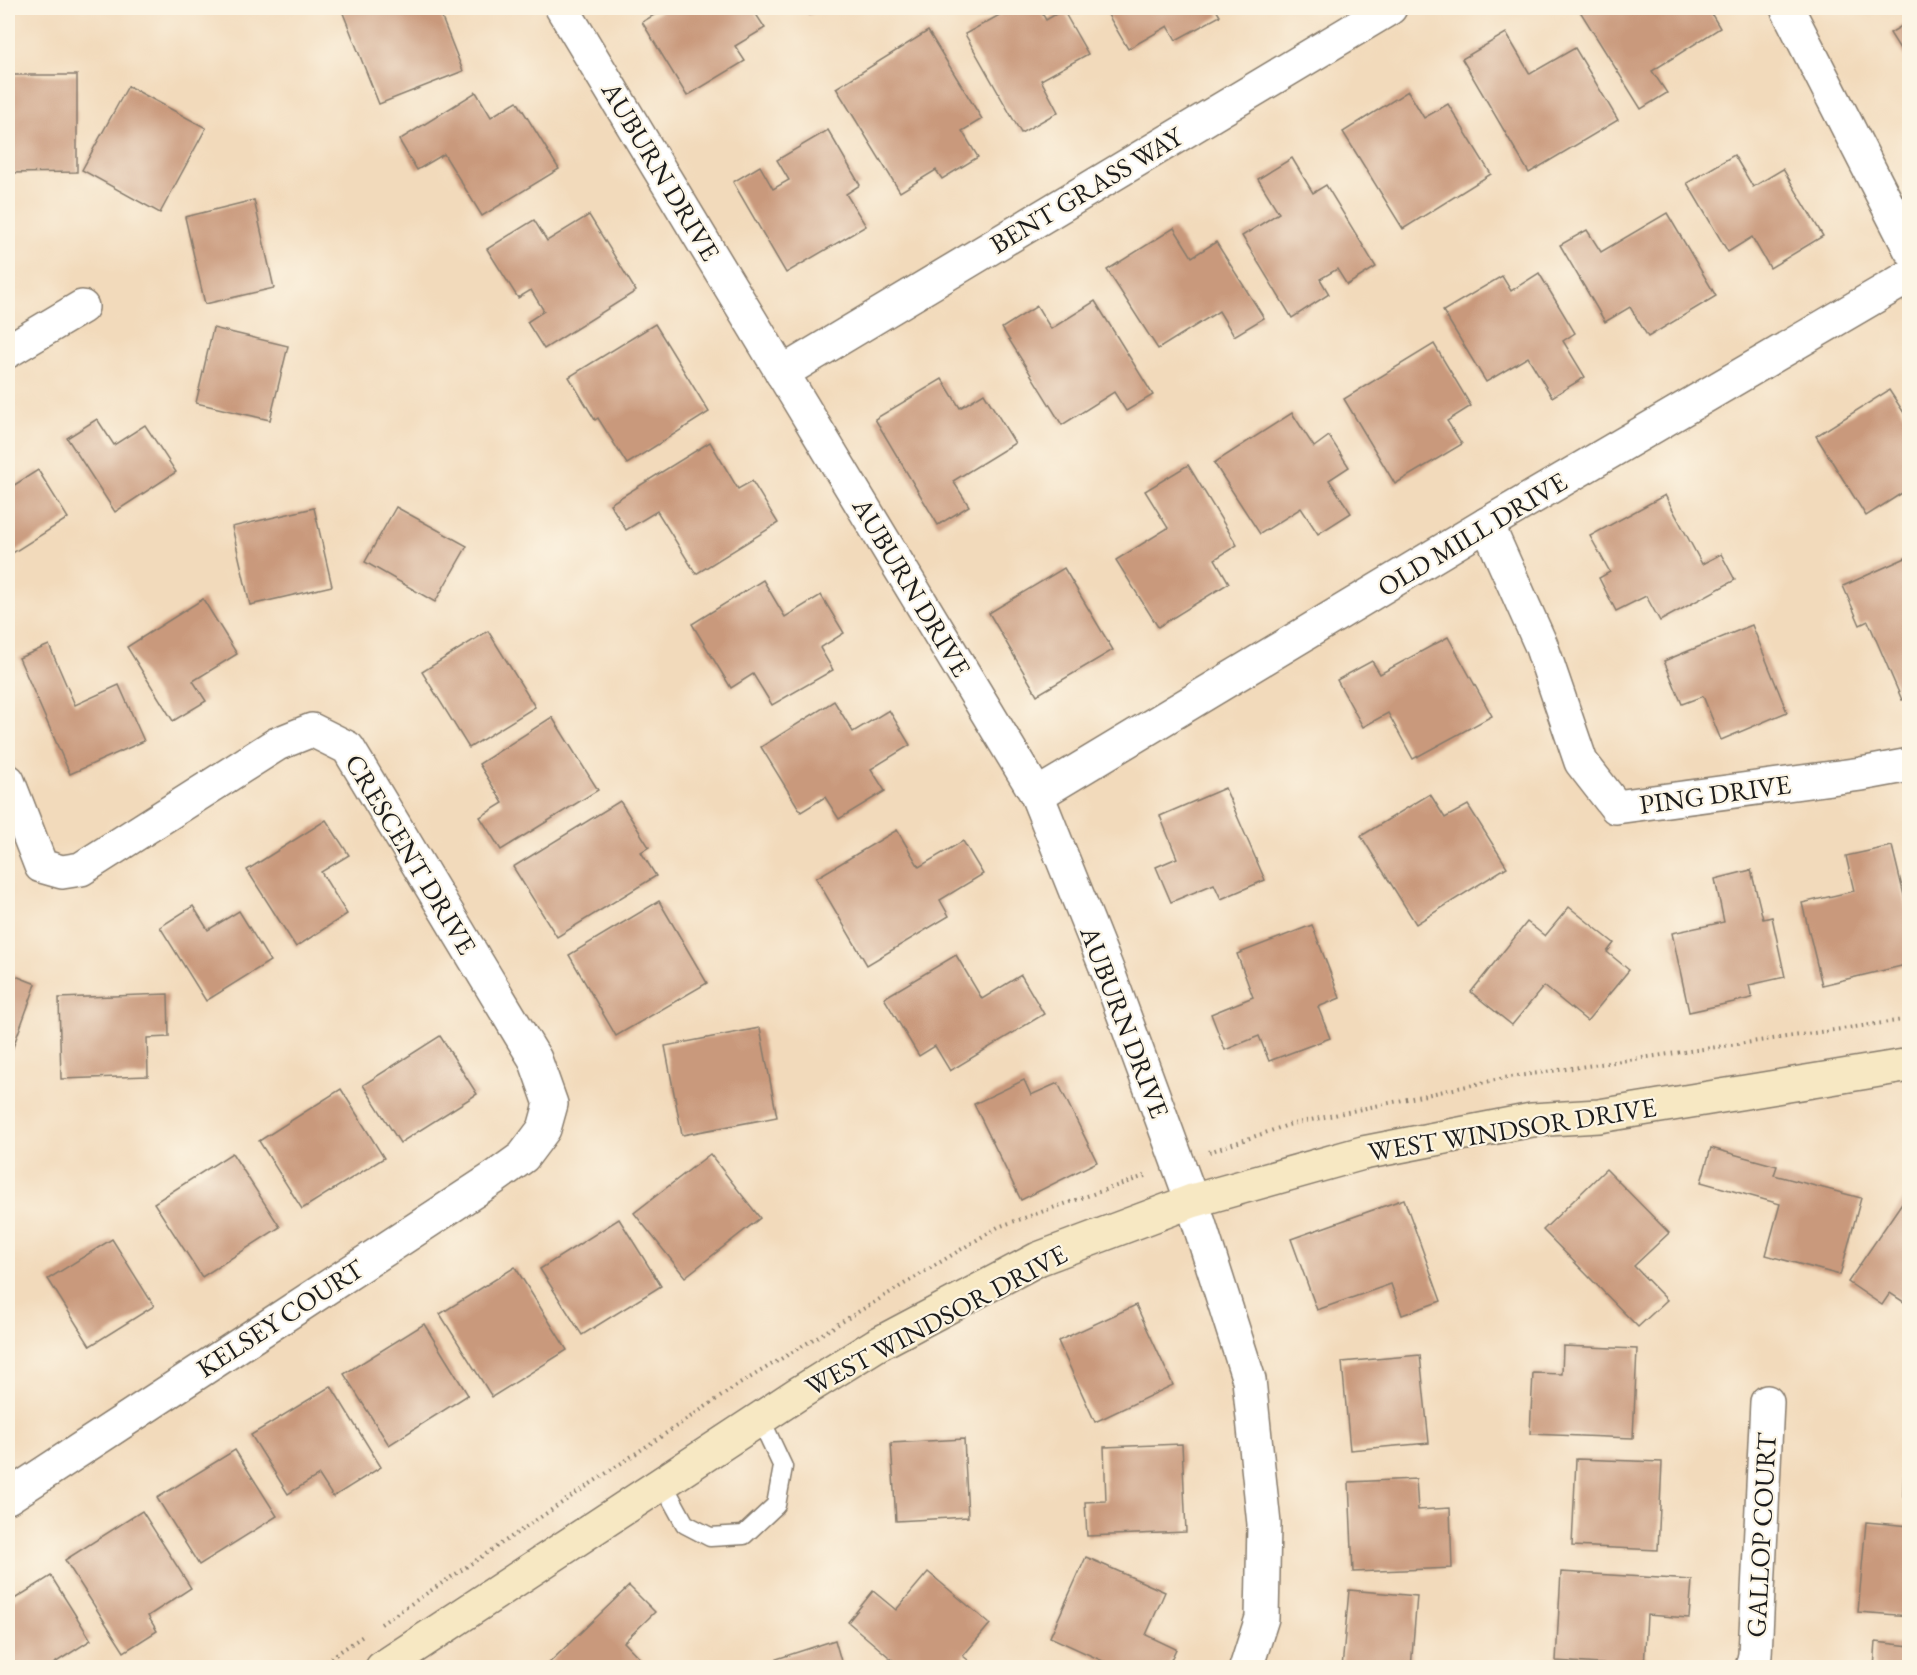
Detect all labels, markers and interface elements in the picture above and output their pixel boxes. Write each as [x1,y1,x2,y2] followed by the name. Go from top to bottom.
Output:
[593,74,728,267] street label: AUBURN DRIVE
[983,118,1190,261] street label: BENT GRASS WAY
[1371,464,1573,604] street label: OLD MILL DRIVE
[844,490,979,683] street label: AUBURN DRIVE
[337,747,485,961] street label: CRESCENT DRIVE
[1637,766,1793,822] street label: PING DRIVE
[1072,920,1178,1123] street label: AUBURN DRIVE
[1365,1089,1659,1169] street label: WEST WINDSOR DRIVE
[799,1236,1073,1404] street label: WEST WINDSOR DRIVE
[190,1250,371,1385] street label: KELSEY COURT
[1738,1431,1784,1638] street label: GALLOP COURT

